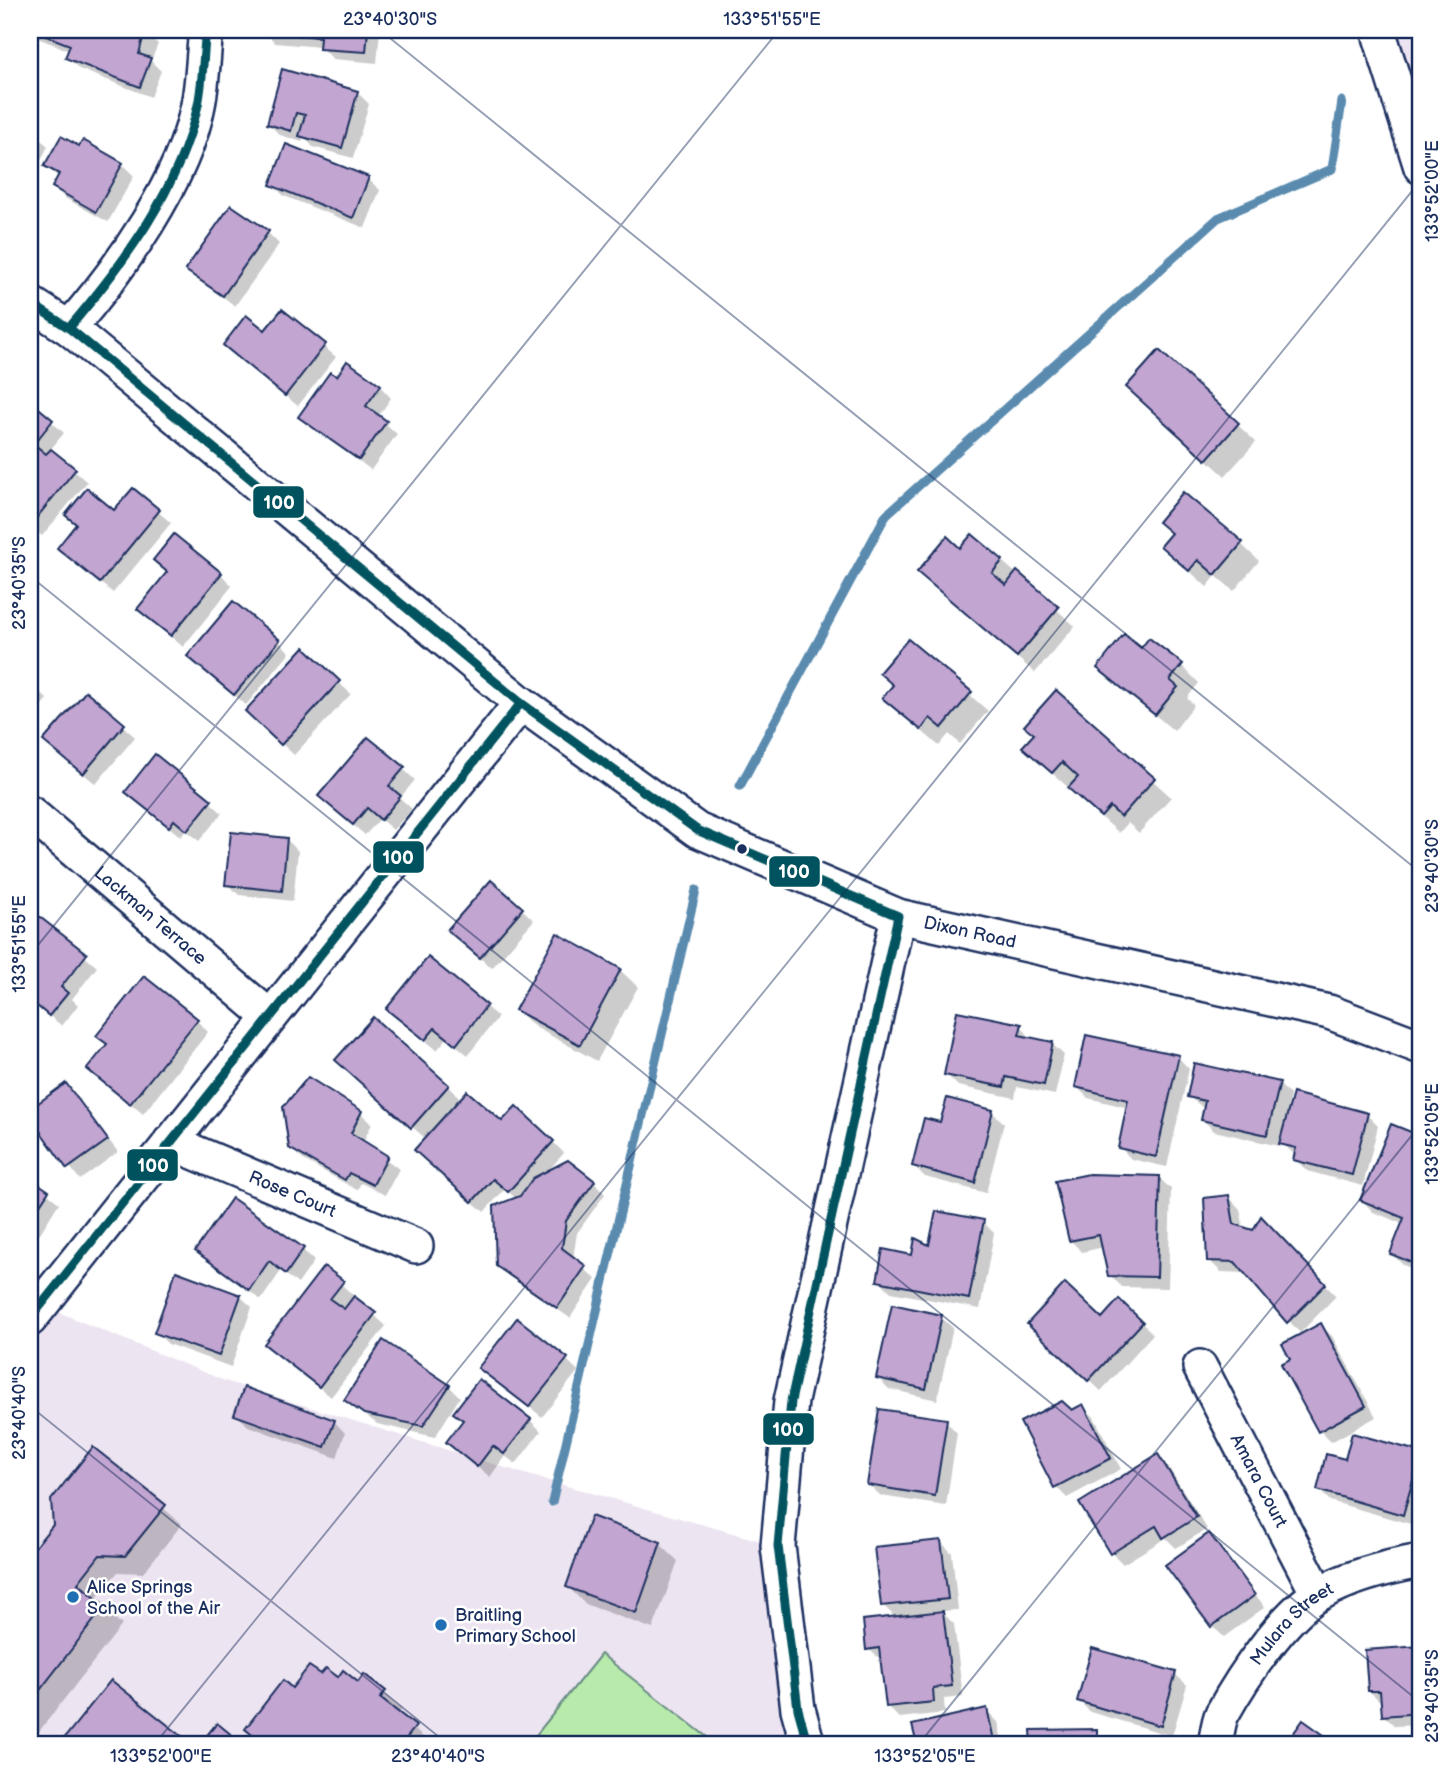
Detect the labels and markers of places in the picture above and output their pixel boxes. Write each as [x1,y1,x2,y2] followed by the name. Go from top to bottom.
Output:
[735,842,749,856] unlabelled marker
[87,1577,221,1619] place label: Alice Springs School of the Air
[65,1589,81,1605] marker: Alice Springs School of the Air
[455,1605,576,1647] place label: Braitling Primary School
[433,1617,449,1633] marker: Braitling Primary School

